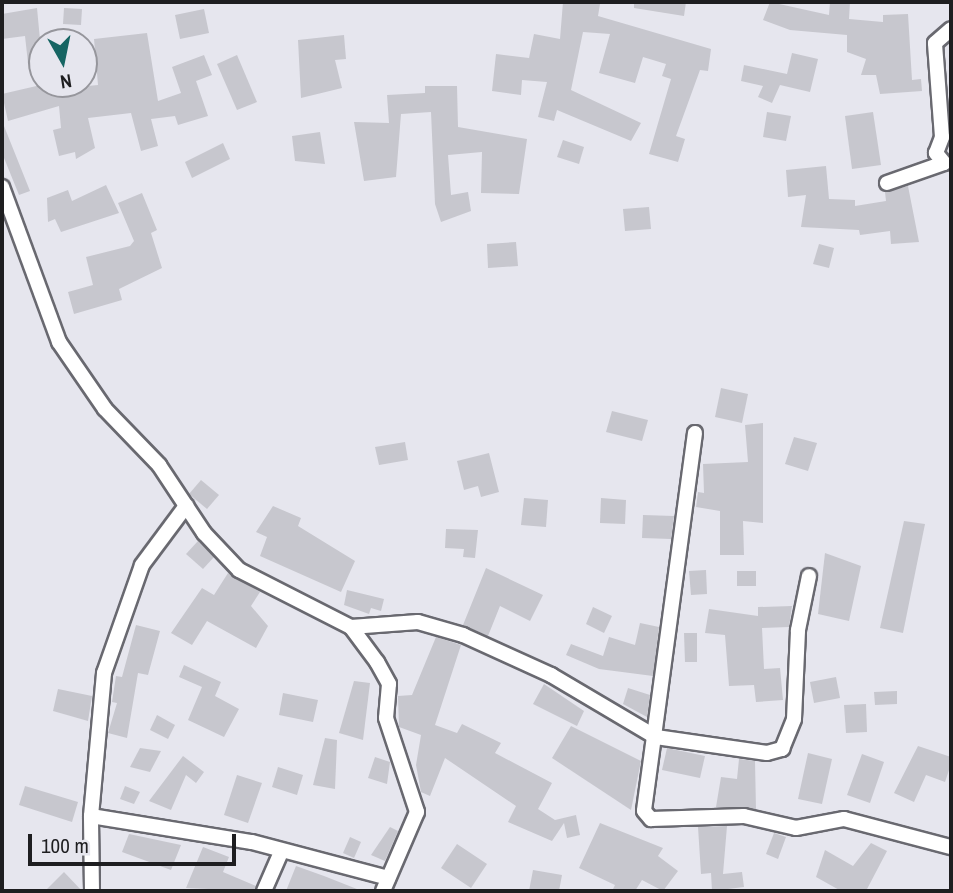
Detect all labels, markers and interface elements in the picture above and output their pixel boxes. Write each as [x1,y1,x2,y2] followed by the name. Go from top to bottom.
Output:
[28,28,98,98] north arrow
[58,68,74,95] text: N
[32,820,240,864] scale bar
[41,831,89,860] text: 100 m

